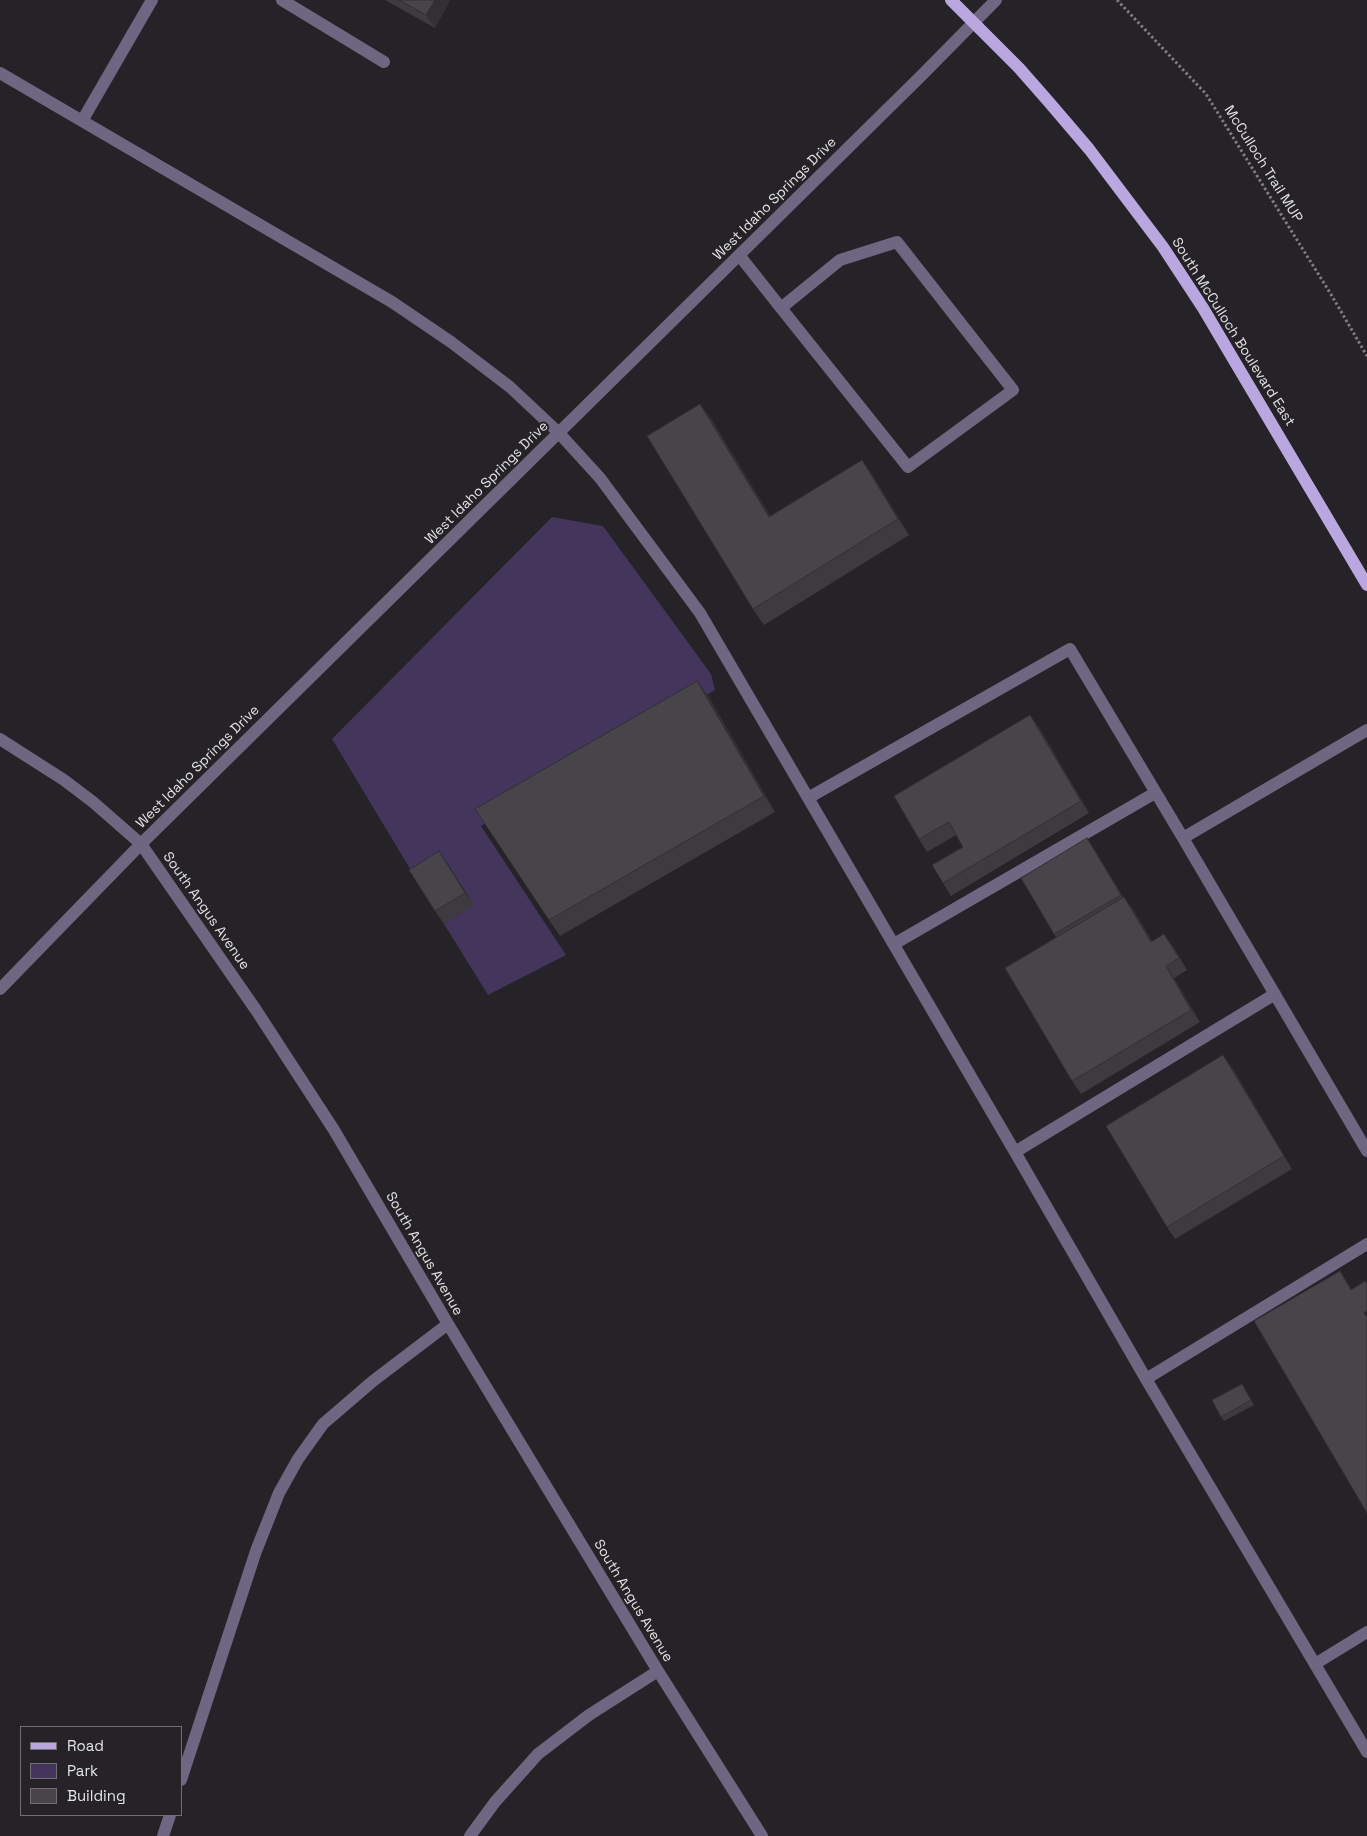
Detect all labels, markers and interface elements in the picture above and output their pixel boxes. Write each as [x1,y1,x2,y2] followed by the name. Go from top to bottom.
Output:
[1220,102,1306,226] street label: McCulloch Trail MUP
[710,134,840,264] street label: West Idaho Springs Drive
[1168,235,1298,429] street label: South McCulloch Boulevard East
[422,418,552,548] street label: West Idaho Springs Drive
[133,702,263,832] street label: West Idaho Springs Drive
[159,849,253,973] street label: South Angus Avenue
[382,1189,466,1319] street label: South Angus Avenue
[590,1537,676,1665] street label: South Angus Avenue
[20,1726,182,1816] legend
[67,1736,104,1755] text: Road
[67,1761,98,1780] text: Park
[67,1786,126,1805] text: Building

